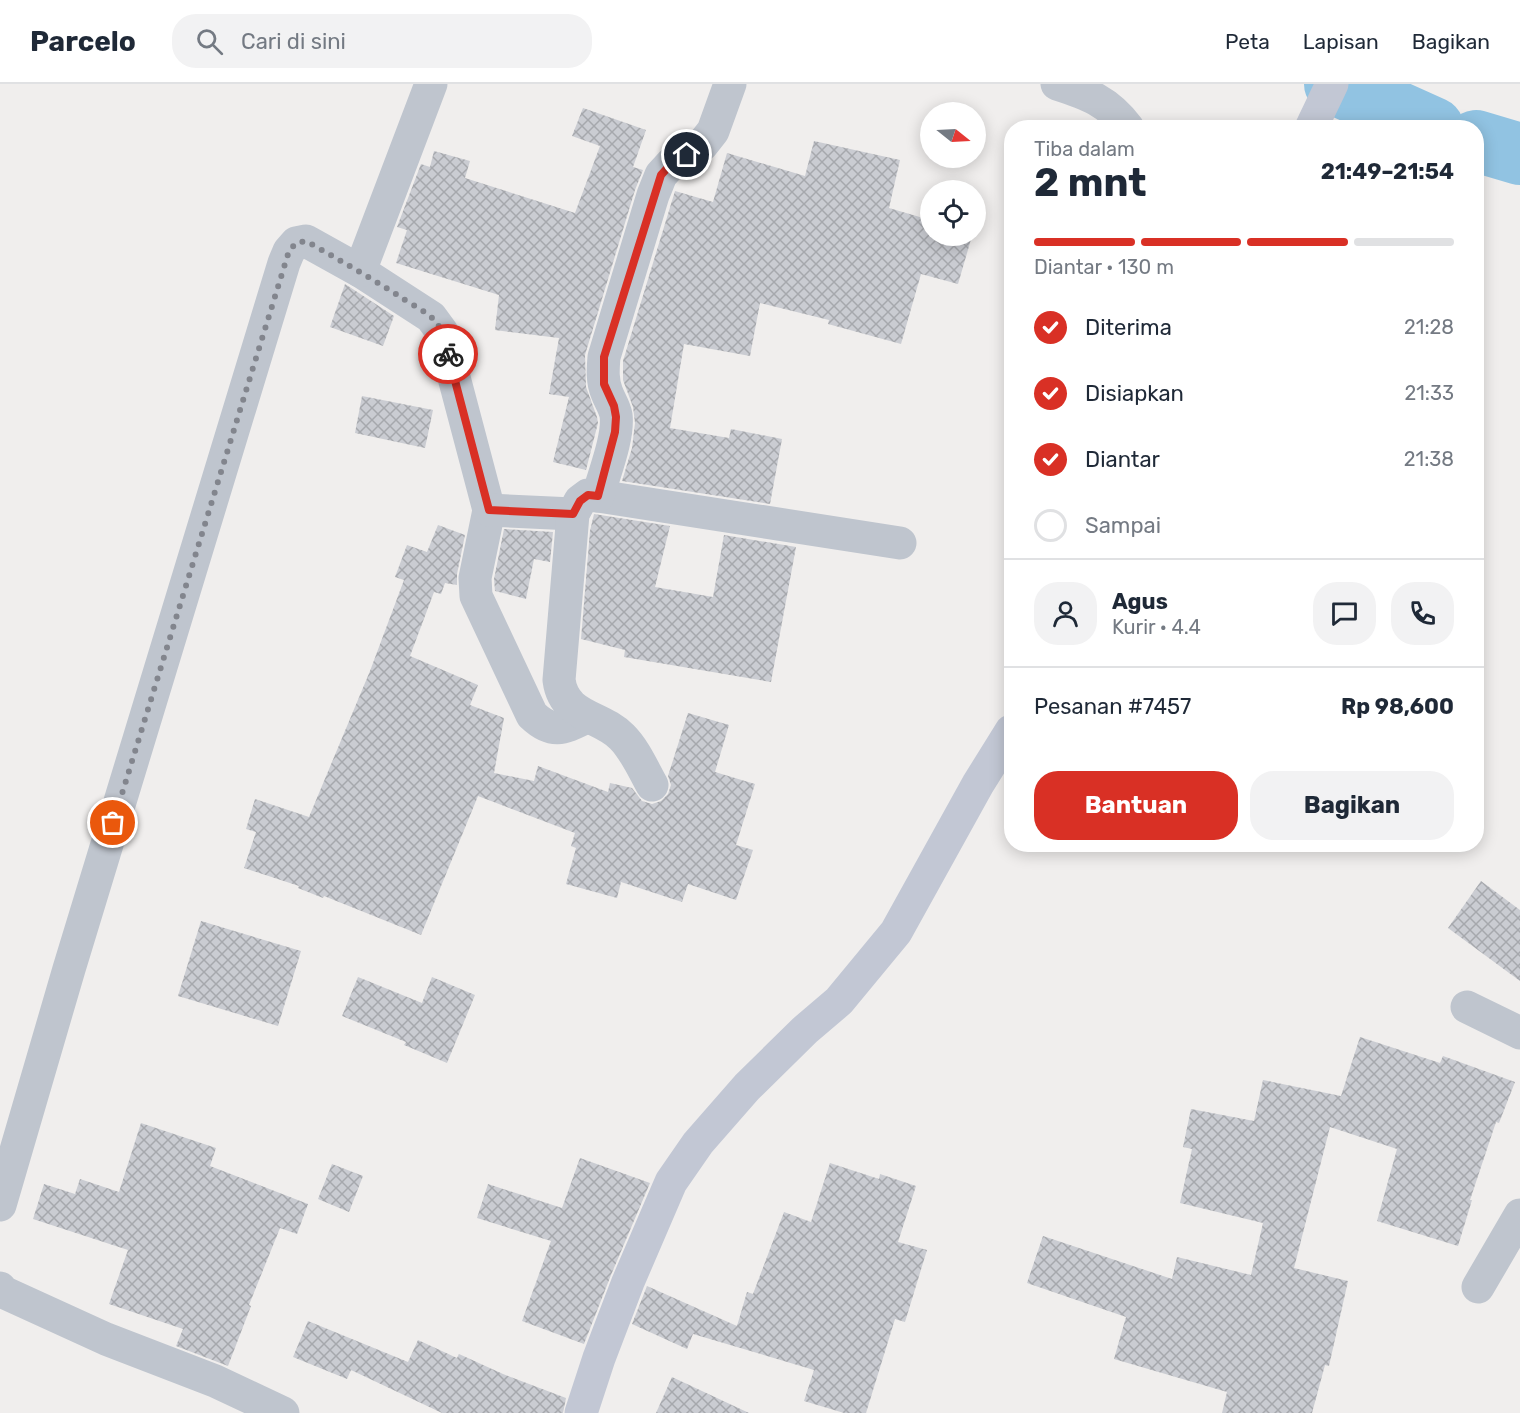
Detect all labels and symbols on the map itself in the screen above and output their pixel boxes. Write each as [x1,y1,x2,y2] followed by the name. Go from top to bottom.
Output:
[920,102,986,168] north arrow
[661,129,712,180] pin
[418,324,478,384] courier
[87,797,138,848] pin

